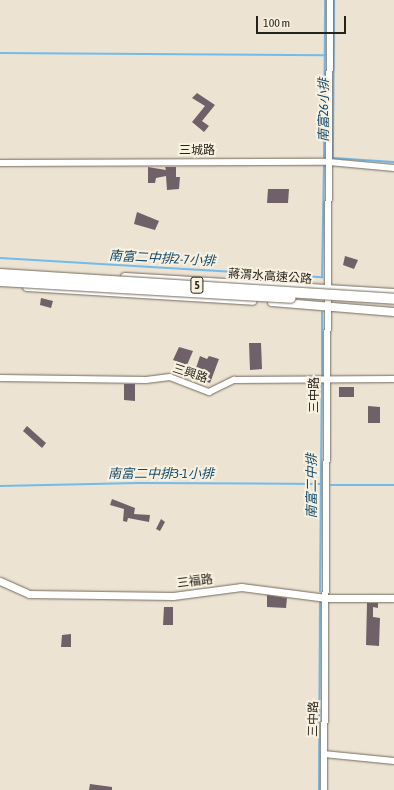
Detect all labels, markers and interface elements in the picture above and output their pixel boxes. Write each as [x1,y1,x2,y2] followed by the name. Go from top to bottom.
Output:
[258,8,348,34] scale bar
[263,16,290,30] text: 100 m
[316,78,332,142] water label: 南富26小排
[179,144,215,158] street label: 三城路
[108,248,216,270] water label: 南富二中排2-7小排
[228,267,312,287] street label: 蔣渭水高速公路
[190,276,204,294] road number: 5
[171,362,209,386] street label: 三興路
[308,377,322,413] street label: 三中路
[304,454,320,518] water label: 南富二中排
[108,466,214,482] water label: 南富二中排3-1小排
[176,573,214,591] street label: 三福路
[306,701,322,737] street label: 三中路

